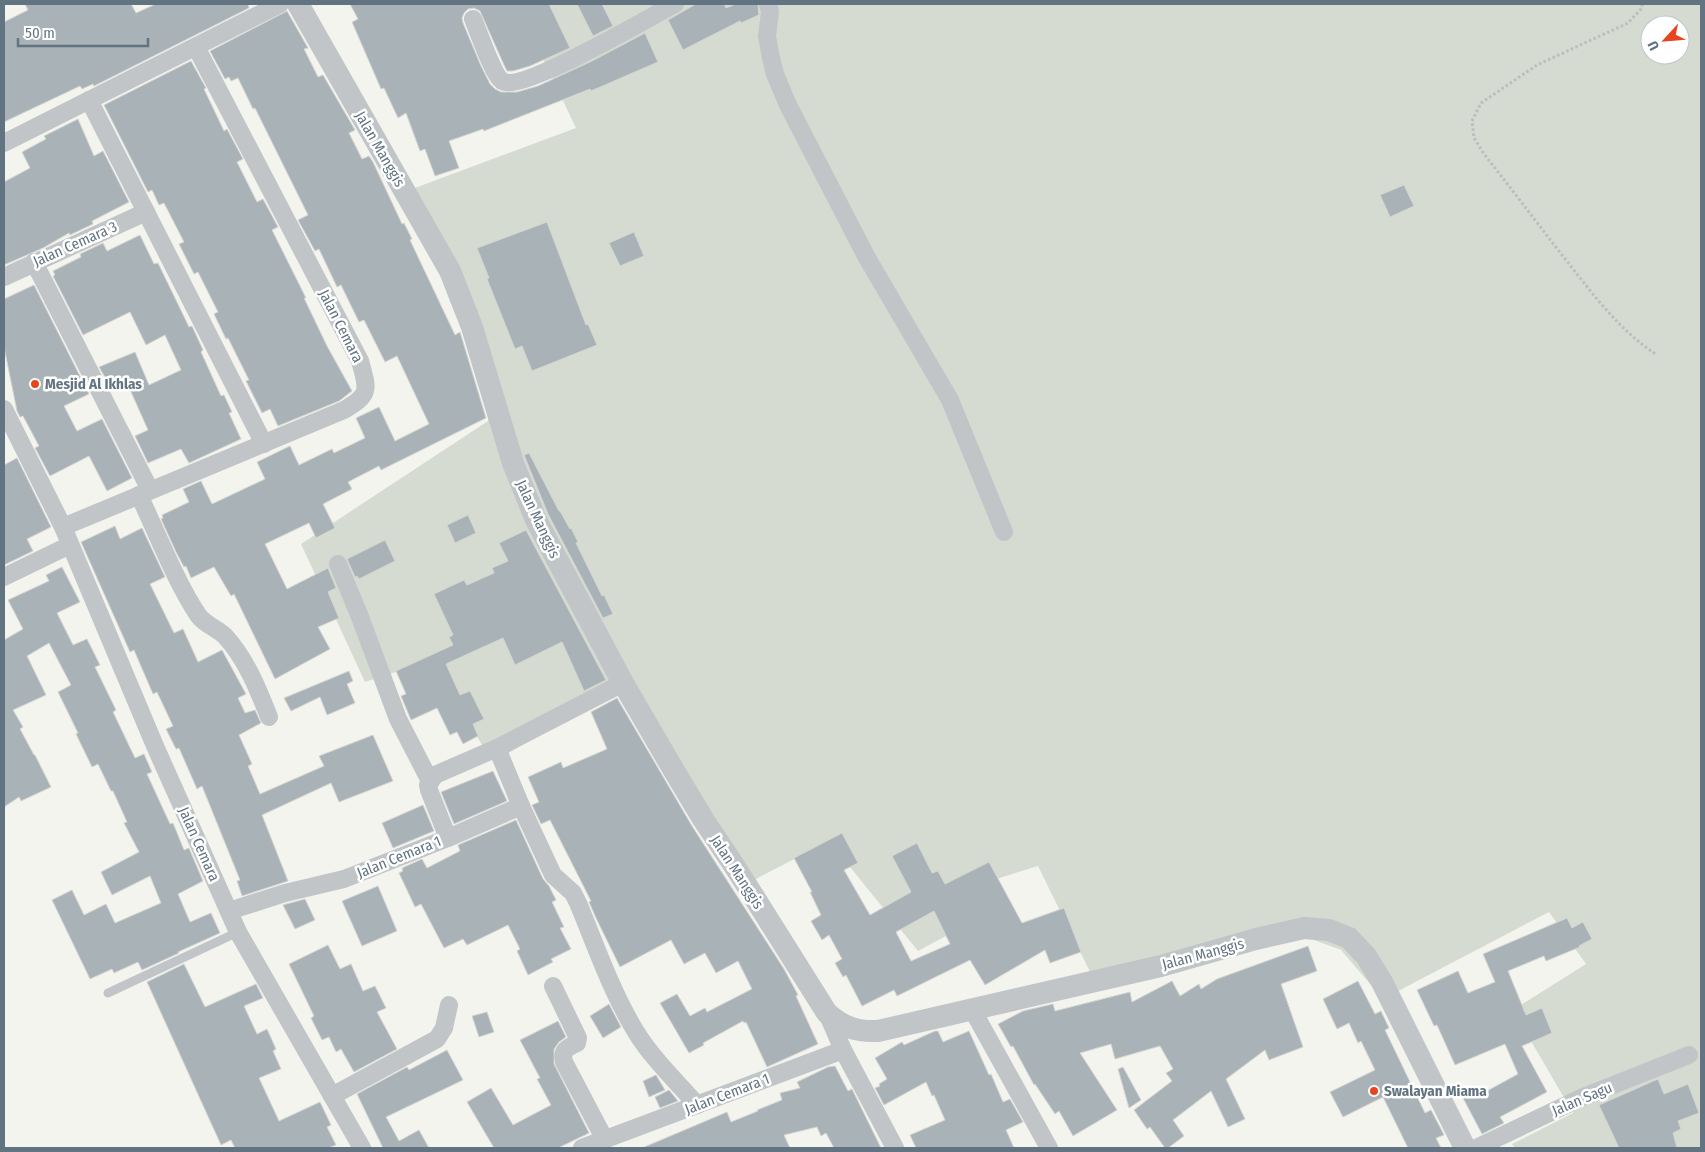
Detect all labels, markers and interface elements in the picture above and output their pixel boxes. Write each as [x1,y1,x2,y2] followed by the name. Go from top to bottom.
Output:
[18,15,148,47] scale bar
[1640,15,1690,65] north arrow
[25,24,55,42] text: 50 m
[1644,38,1663,53] text: U
[351,108,409,190] street label: Jalan Manggis
[30,217,120,271] street label: Jalan Cemara 3
[315,286,367,366] street label: Jalan Cemara
[45,375,142,393] place label: Mesjid Al Ikhlas
[29,378,41,390] marker: Mesjid Al Ikhlas
[512,477,564,561] street label: Jalan Manggis
[175,804,223,884] street label: Jalan Cemara
[354,832,444,882] street label: Jalan Cemara 1
[707,832,767,912] street label: Jalan Manggis
[1160,934,1246,974] street label: Jalan Manggis
[682,1070,772,1118] street label: Jalan Cemara 1
[1549,1078,1615,1120] street label: Jalan Sagu
[1384,1082,1487,1100] place label: Swalayan Miama
[1368,1085,1380,1097] marker: Swalayan Miama

